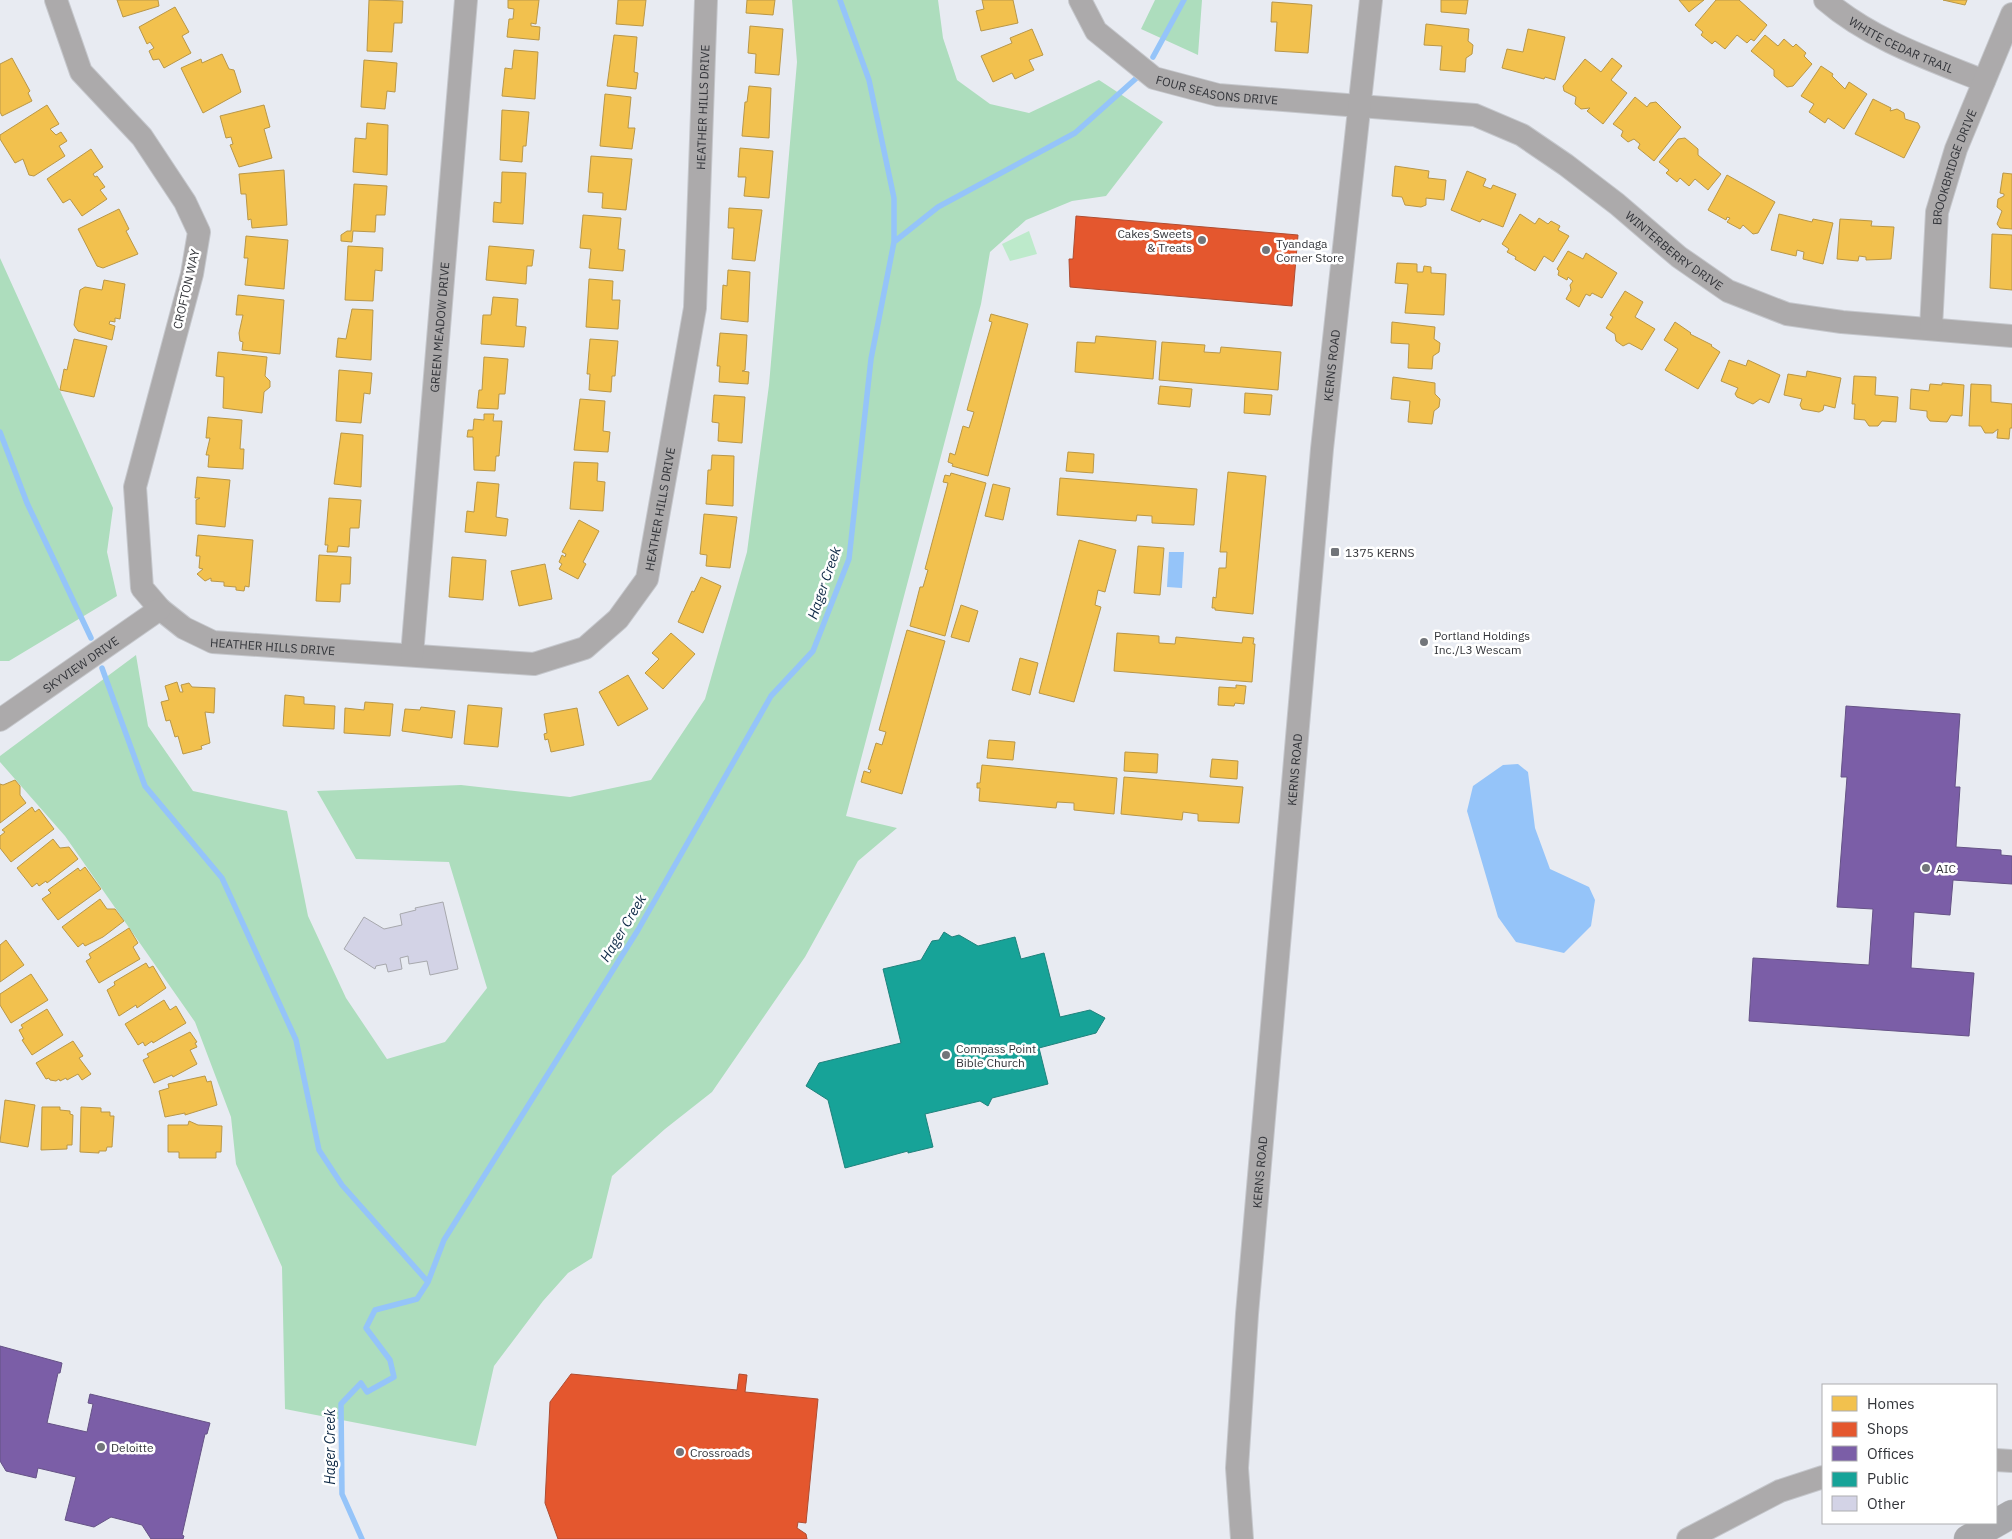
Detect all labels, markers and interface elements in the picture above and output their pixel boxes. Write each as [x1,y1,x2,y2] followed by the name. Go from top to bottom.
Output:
[1846,13,1956,76] street label: WHITE CEDAR TRAIL
[692,44,712,170] street label: HEATHER HILLS DRIVE
[1154,71,1279,107] street label: FOUR SEASONS DRIVE
[1929,107,1979,225] street label: BROOKBRIDGE DRIVE
[1623,207,1726,293] street label: WINTERBERRY DRIVE
[1117,226,1192,255] place label: Cakes Sweets & Treats
[1196,234,1208,246] marker: Cakes Sweets & Treats
[1276,236,1344,265] place label: Tyandaga Corner Store
[1260,244,1272,256] marker: Tyandaga Corner Store
[170,248,202,330] street label: CROFTON WAY
[426,261,452,393] street label: GREEN MEADOW DRIVE
[1320,329,1343,402] street label: KERNS ROAD
[641,446,678,572] street label: HEATHER HILLS DRIVE
[803,544,845,622] water label: Hager Creek
[1345,545,1414,560] place label: 1375 KERNS
[1329,546,1341,558] marker: 1375 KERNS
[1434,628,1530,657] place label: Portland Holdings Inc./L3 Wescam
[40,633,121,696] street label: SKYVIEW DRIVE
[210,634,336,658] street label: HEATHER HILLS DRIVE
[1418,636,1430,648] marker: Portland Holdings Inc./L3 Wescam
[1284,733,1305,806] street label: KERNS ROAD
[1936,861,1956,876] place label: AIC
[1920,862,1932,874] marker: AIC
[596,890,651,965] water label: Hager Creek
[956,1041,1036,1070] place label: Compass Point Bible Church
[940,1049,952,1061] marker: Compass Point Bible Church
[1249,1135,1270,1209] street label: KERNS ROAD
[1822,1384,1997,1524] legend
[1867,1394,1915,1413] text: Homes
[321,1409,339,1485] water label: Hager Creek
[1867,1419,1909,1438] text: Shops
[111,1440,154,1455] place label: Deloitte
[95,1441,107,1453] marker: Deloitte
[1867,1444,1914,1463] text: Offices
[690,1445,751,1460] place label: Crossroads
[674,1446,686,1458] marker: Crossroads
[1867,1469,1909,1488] text: Public
[1867,1494,1906,1513] text: Other

